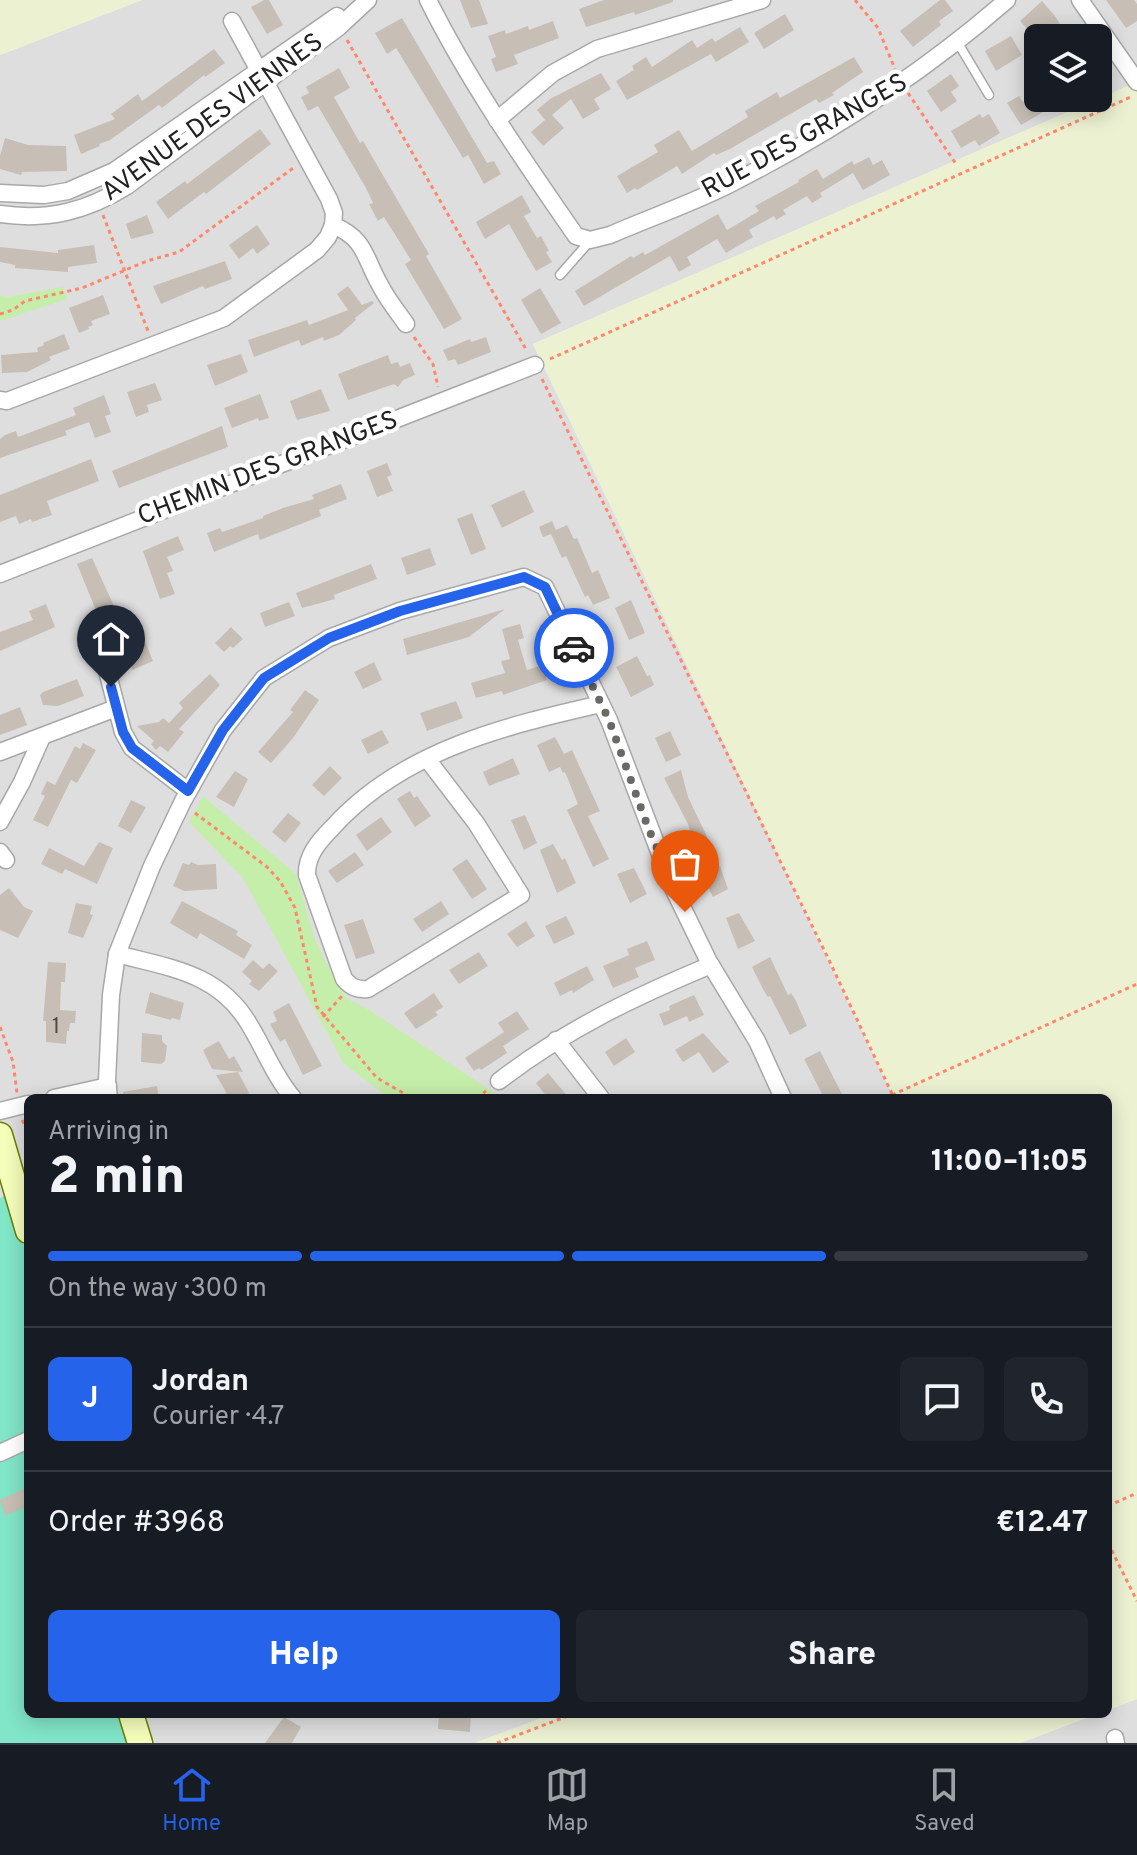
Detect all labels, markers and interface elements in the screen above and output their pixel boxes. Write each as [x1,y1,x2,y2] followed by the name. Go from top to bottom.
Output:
[1024,24,1112,112] map controls
[1024,24,1112,112] button: layers
[96,27,330,209] street label: AVENUE DES VIENNES
[696,67,914,207] street label: RUE DES GRANGES
[133,404,403,534] street label: CHEMIN DES GRANGES
[77,605,145,687] pin
[534,608,614,688] courier
[89,617,133,661] icon: home
[552,626,596,670] icon: car
[651,830,719,912] pin
[663,842,707,886] icon: bag
[52,1014,60,1041] house number: 1
[48,1116,169,1149] text: Arriving in
[931,1144,1088,1181] text: 11:00–11:05
[48,1146,186,1212] text: 2 min
[48,1273,267,1306] text: On the way · 300 m
[900,1357,984,1441] button: chat
[1004,1357,1088,1441] button: phone
[152,1364,249,1401] text: Jordan
[82,1381,98,1418] text: J
[152,1401,284,1434] text: Courier · 4.7
[48,1505,225,1542] text: Order #3968
[996,1505,1088,1542] text: €12.47
[48,1610,560,1702] button: Help
[576,1610,1088,1702] button: Share
[162,1763,221,1838] tab: Home
[545,1763,589,1838] tab: Map
[914,1763,975,1838] tab: Saved

